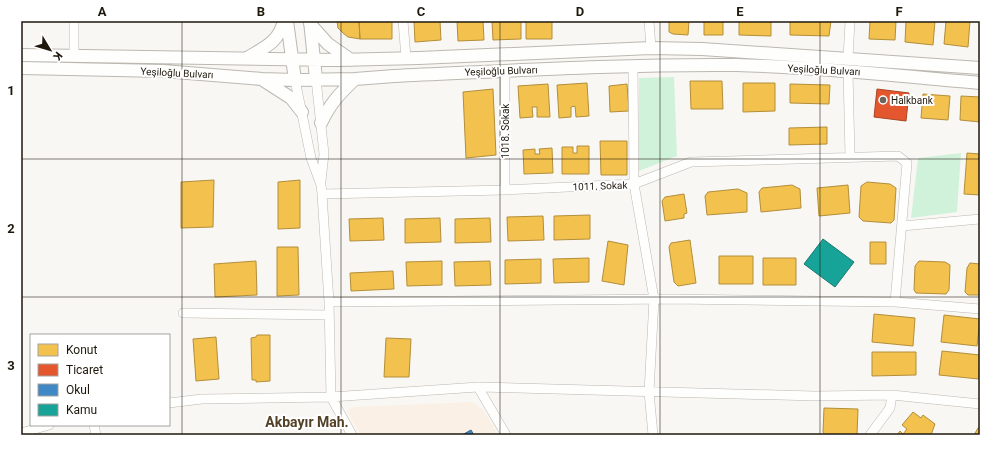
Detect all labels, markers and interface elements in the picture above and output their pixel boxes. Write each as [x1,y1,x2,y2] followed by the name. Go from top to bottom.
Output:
[98,4,107,19] text: A
[257,4,265,19] text: B
[417,4,426,19] text: C
[576,4,584,19] text: D
[736,4,744,19] text: E
[895,4,903,19] text: F
[30,30,70,70] north arrow
[50,49,65,63] text: K
[787,63,861,77] street label: Yeşiloğlu Bulvarı
[464,64,538,78] street label: Yeşiloğlu Bulvarı
[140,66,214,80] street label: Yeşiloğlu Bulvarı
[7,83,15,98] text: 1
[878,95,888,105] marker: Halkbank
[891,95,934,106] place label: Halkbank
[500,103,511,158] street label: 1018. Sokak
[572,180,629,192] street label: 1011. Sokak
[7,221,15,236] text: 2
[30,334,170,426] legend
[66,343,97,357] text: Konut
[7,358,15,373] text: 3
[66,363,103,377] text: Ticaret
[66,383,90,397] text: Okul
[66,403,97,417] text: Kamu
[265,414,349,430] district label: Akbayır Mah.

